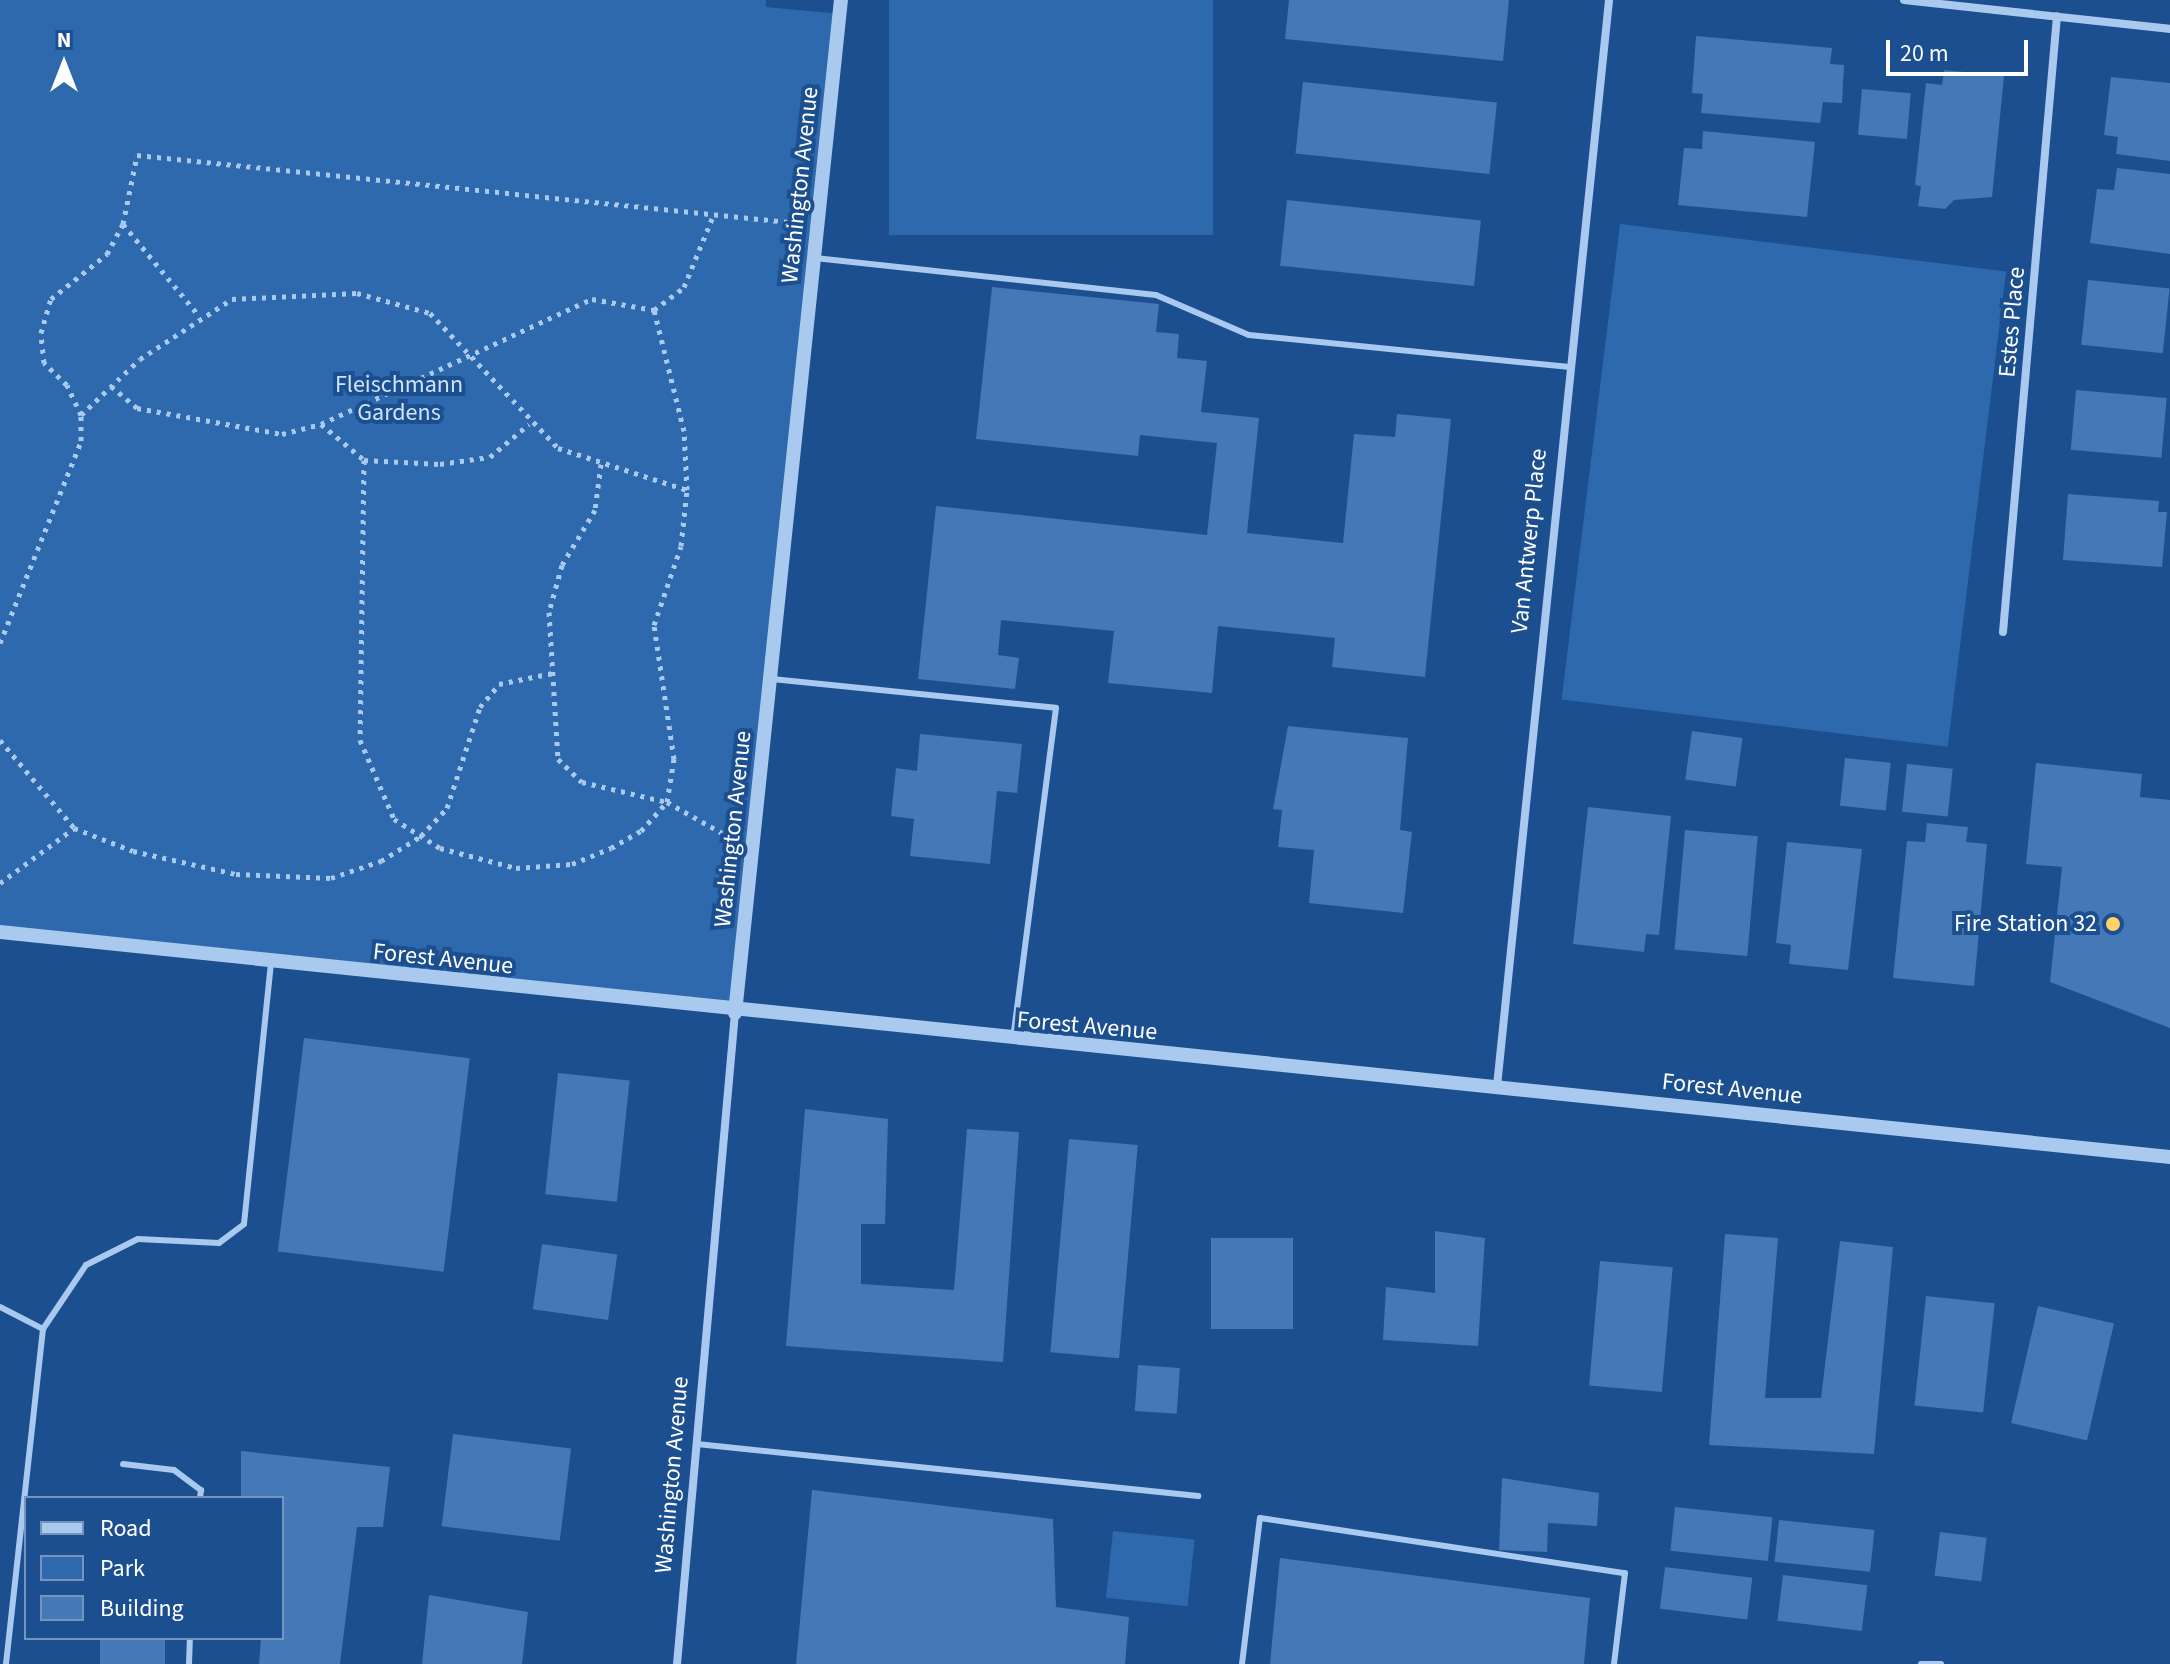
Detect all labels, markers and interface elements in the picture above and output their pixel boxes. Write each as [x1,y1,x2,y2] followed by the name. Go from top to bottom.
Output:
[24,24,104,104] north arrow
[57,24,71,56] text: N
[1890,24,2032,74] scale bar
[1900,36,1949,71] text: 20 m
[775,85,825,285] street label: Washington Avenue
[1993,266,2031,378] street label: Estes Place
[335,371,463,427] park label: Fleischmann Gardens
[1505,447,1553,635] street label: Van Antwerp Place
[708,729,758,929] street label: Washington Avenue
[1954,910,2097,938] place label: Fire Station 32
[2104,915,2122,933] marker: Fire Station 32
[371,937,515,981] street label: Forest Avenue
[1016,1006,1158,1046] street label: Forest Avenue
[1660,1067,1804,1111] street label: Forest Avenue
[649,1375,695,1575] street label: Washington Avenue
[24,1496,284,1640] legend
[100,1511,152,1546] text: Road
[100,1551,145,1586] text: Park
[100,1591,184,1626] text: Building

